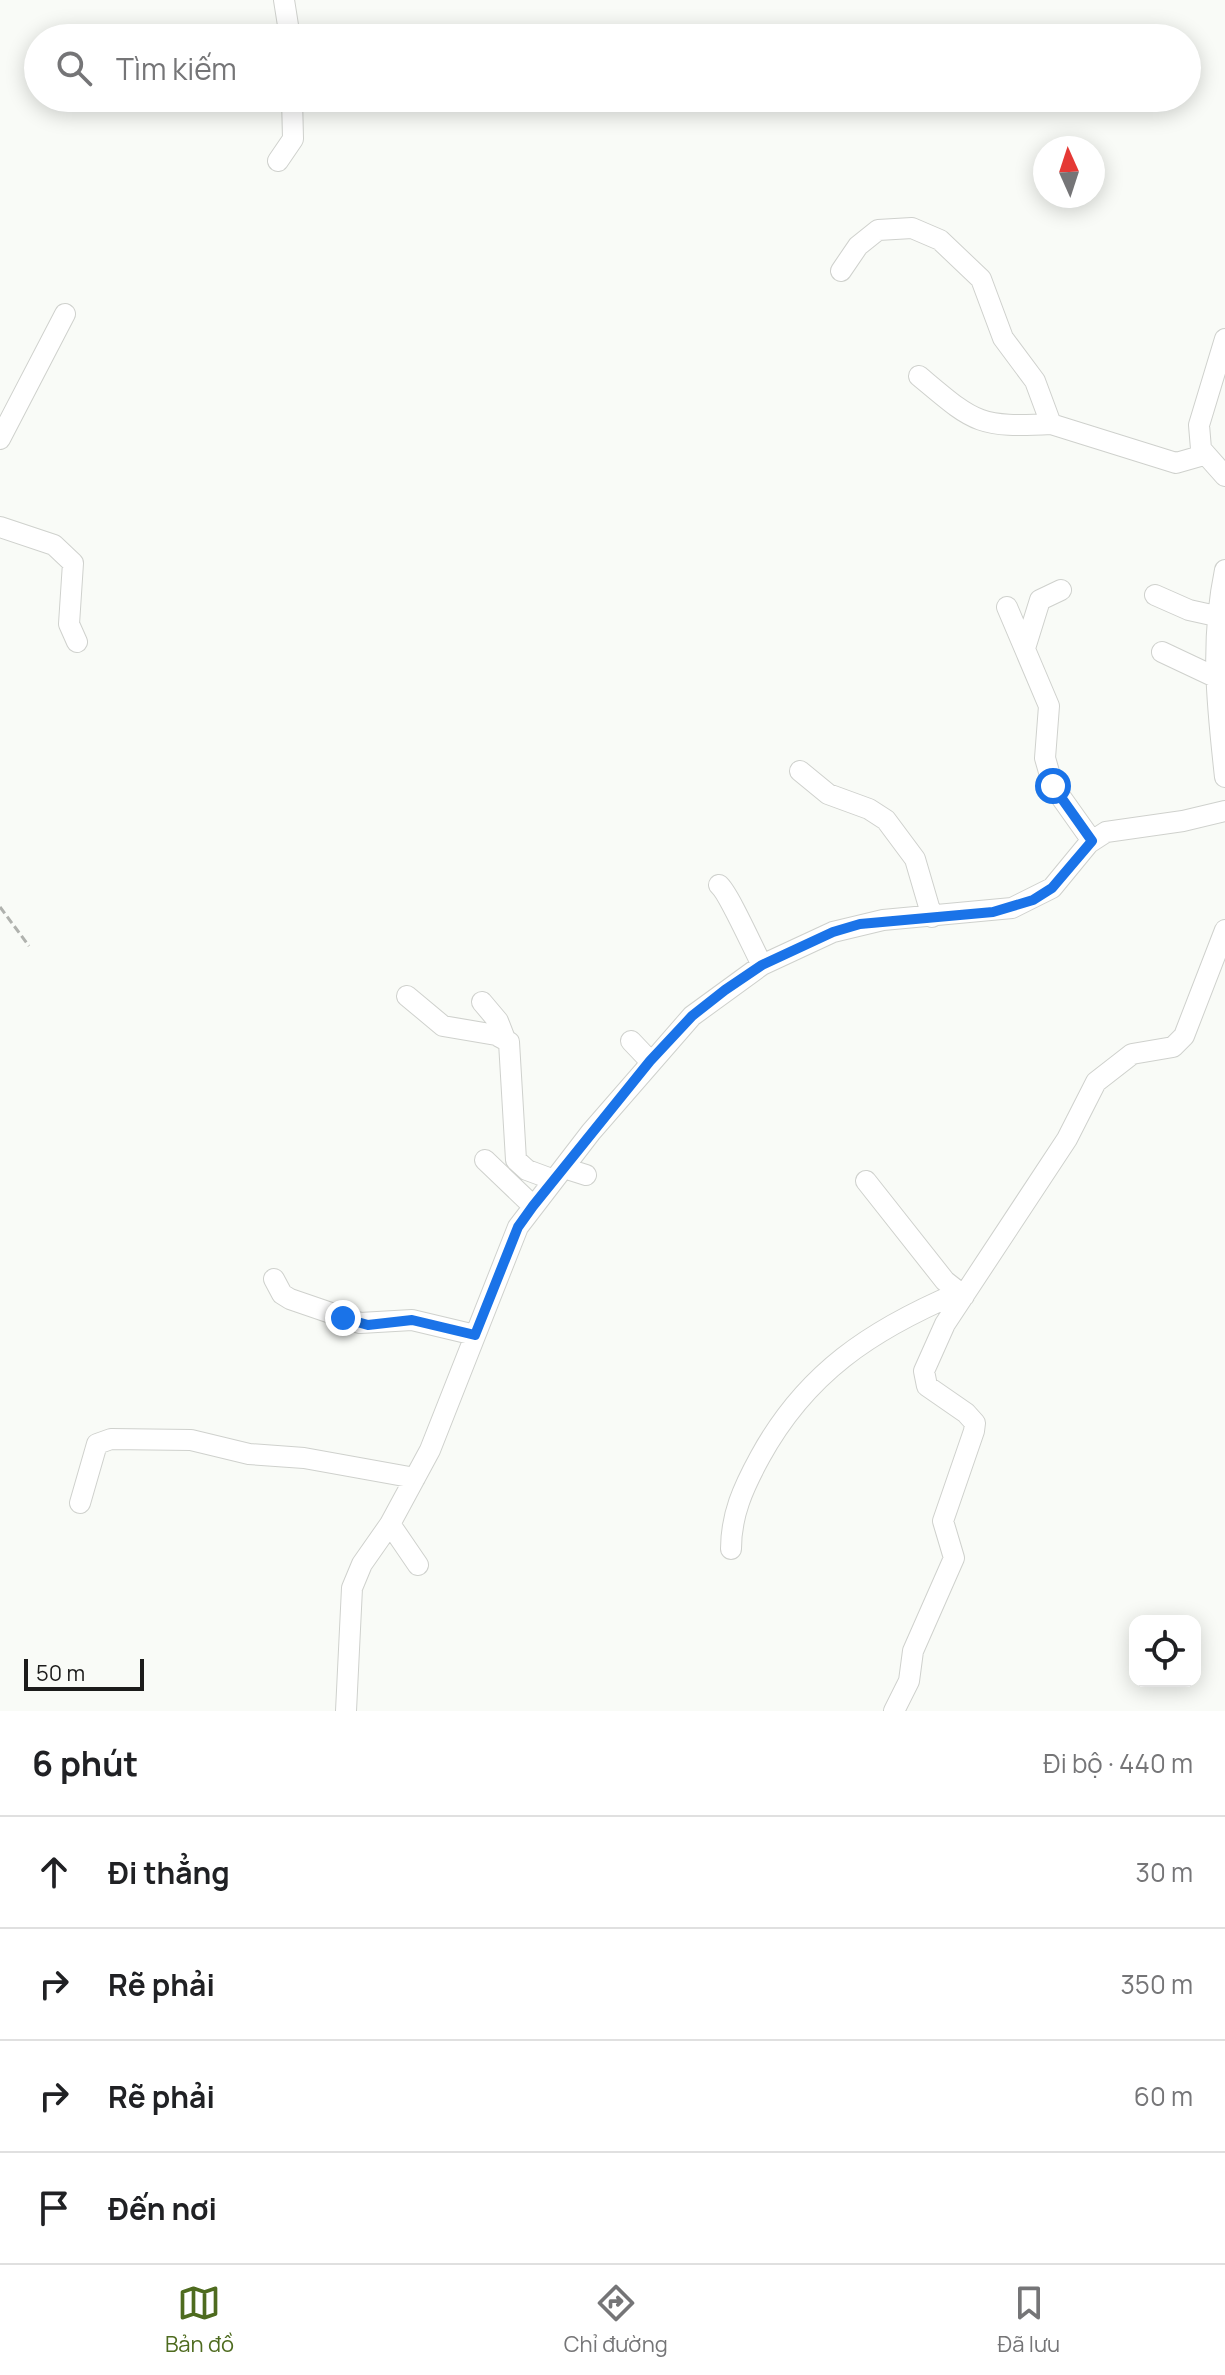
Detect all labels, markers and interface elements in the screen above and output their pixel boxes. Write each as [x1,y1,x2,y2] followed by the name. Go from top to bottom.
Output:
[24,24,1201,112] search box
[52,46,96,90] icon: search
[116,48,237,89] text: Tìm kiếm
[1033,136,1105,208] north arrow
[1035,768,1071,804] route start
[325,1300,361,1336] route end
[1129,1615,1201,1687] map controls
[1129,1615,1201,1687] button: locate
[24,1655,144,1691] scale bar
[36,1658,85,1688] text: 50 m
[32,1740,138,1786] text: 6 phút
[1043,1745,1193,1781] text: Đi bộ · 440 m
[32,1850,76,1894] icon: ahead
[108,1852,230,1893] text: Đi thẳng
[1136,1854,1193,1890] text: 30 m
[32,1962,76,2006] icon: right
[108,1964,215,2005] text: Rẽ phải
[1120,1966,1193,2002] text: 350 m
[32,2074,76,2118] icon: right
[108,2076,215,2117] text: Rẽ phải
[1134,2078,1193,2114] text: 60 m
[32,2186,76,2230] icon: arrive
[108,2188,217,2229] text: Đến nơi
[165,2281,234,2359] tab: Bản đồ
[564,2281,668,2359] tab: Chỉ đường
[998,2281,1060,2359] tab: Đã lưu

